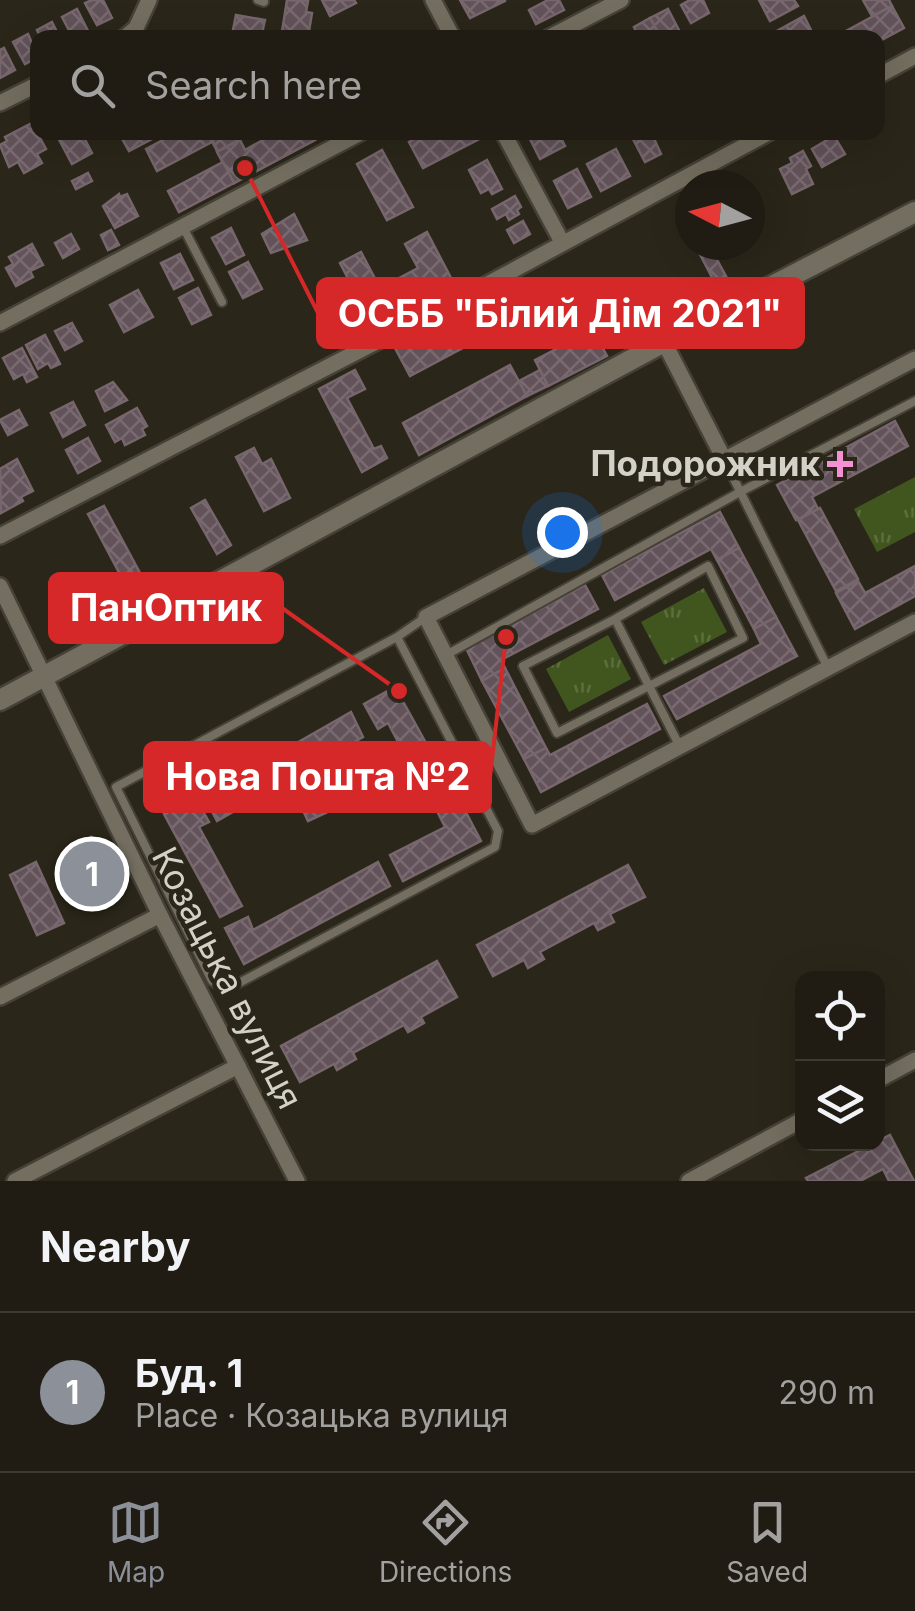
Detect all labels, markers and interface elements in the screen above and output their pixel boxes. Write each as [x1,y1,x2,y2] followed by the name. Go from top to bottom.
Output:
[30,30,885,140] search box
[65,58,120,113] icon: search
[145,62,362,108] text: Search here
[675,170,765,260] north arrow
[318,279,803,347] callout: ОСББ "Білий Дім 2021"
[338,290,782,336] text: ОСББ "Білий Дім 2021"
[590,442,821,484] place label: Подорожник
[829,453,851,475] marker: Подорожник
[537,507,588,558] your location
[50,574,282,642] callout: ПанОптик
[70,584,262,630] text: ПанОптик
[145,743,490,811] callout: Нова Пошта №2
[166,753,470,799] text: Нова Пошта №2
[59,836,124,912] pin: 1
[144,840,312,1115] street label: Козацька вулиця
[795,971,885,1151] map controls
[795,971,885,1061] button: locate
[795,1061,885,1151] button: layers
[40,1221,191,1272] text: Nearby
[135,1350,243,1396] text: Буд. 1
[66,1373,79,1412] text: 1
[778,1373,875,1412] text: 290 m
[135,1396,509,1435] text: Place · Козацька вулиця
[107,1495,165,1589] tab: Map
[379,1495,512,1589] tab: Directions
[726,1495,808,1589] tab: Saved

